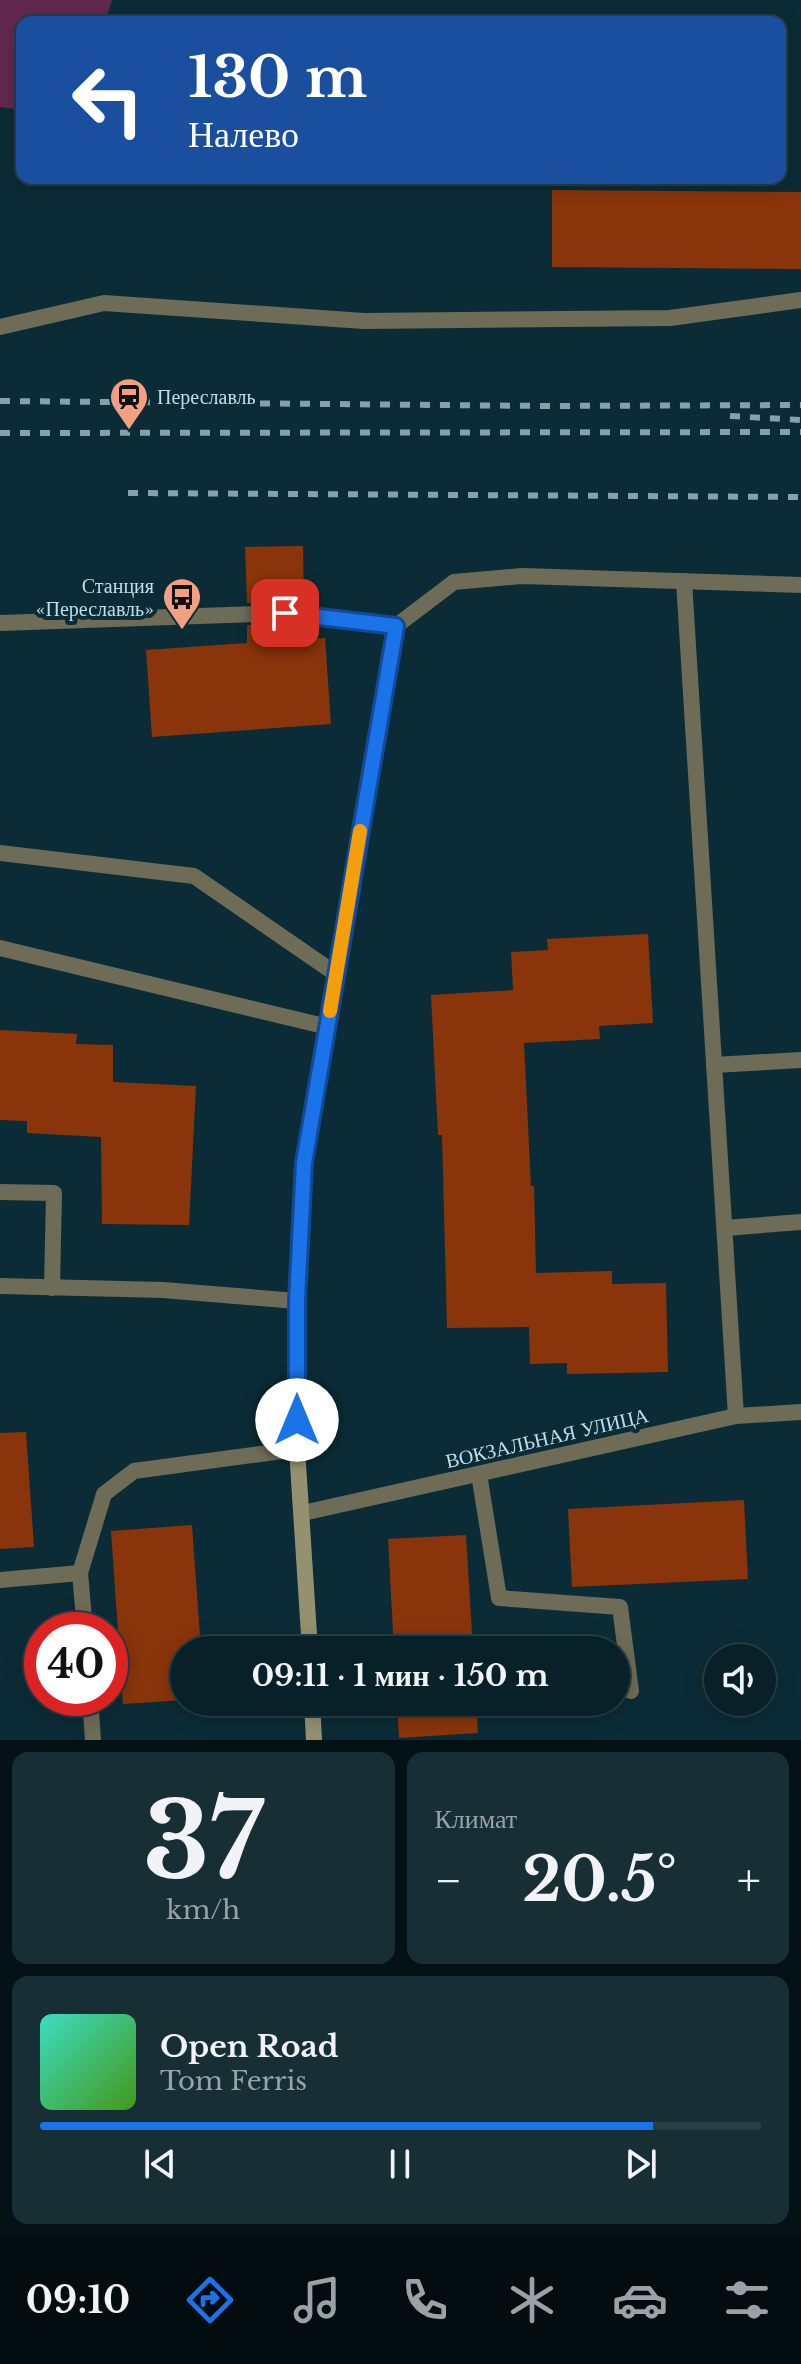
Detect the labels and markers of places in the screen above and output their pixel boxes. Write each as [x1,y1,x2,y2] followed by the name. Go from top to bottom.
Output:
[108,376,150,431] station icon: Переславль
[157,385,256,409] place label: Переславль
[36,574,154,621] place label: Станция «Переславль»
[161,576,203,631] bus stop icon: Станция «Переславль»
[251,579,319,647] pin

